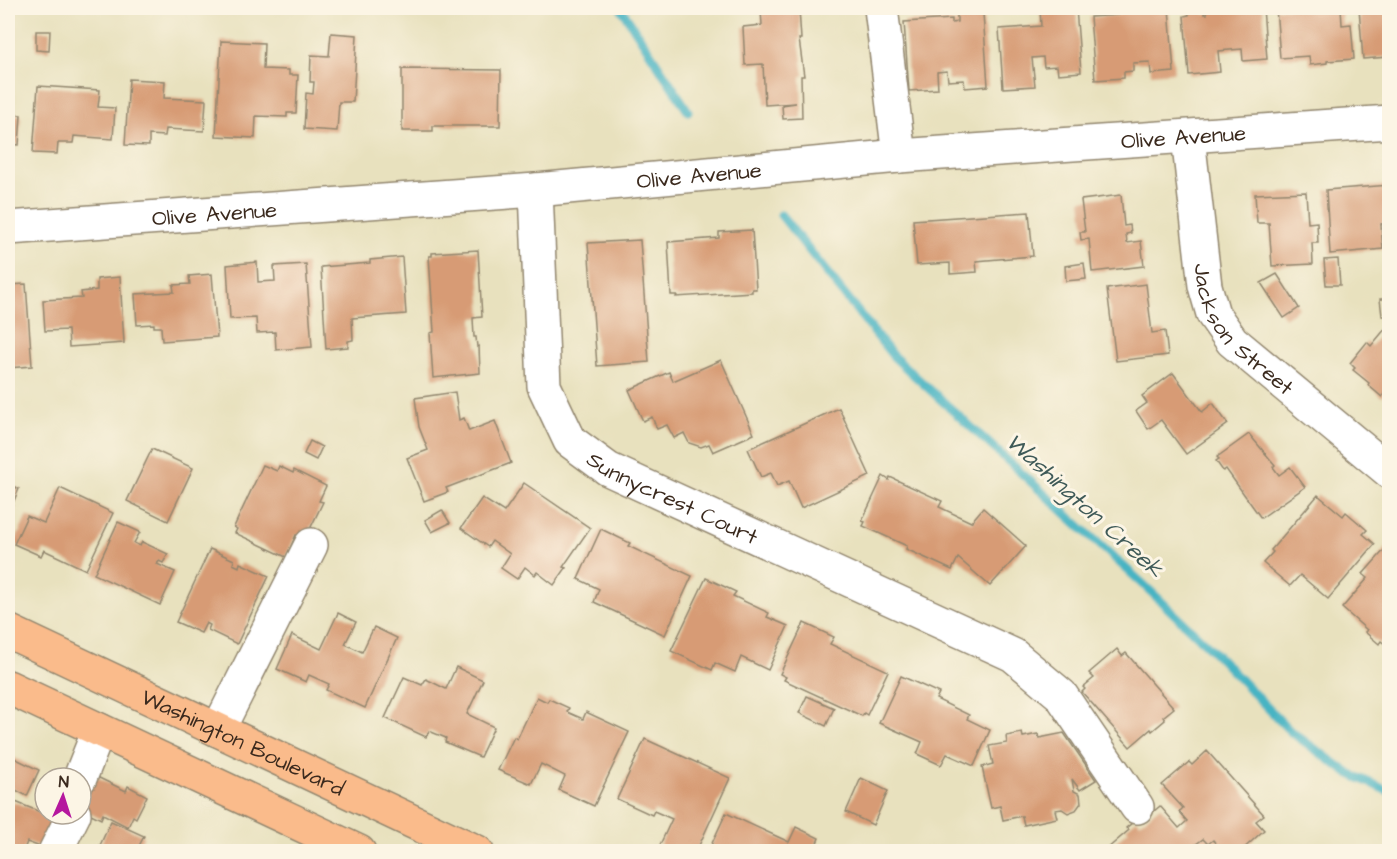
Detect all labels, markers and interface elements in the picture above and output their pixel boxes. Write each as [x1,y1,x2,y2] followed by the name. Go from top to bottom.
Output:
[1120,118,1247,158] street label: Olive Avenue
[635,155,763,198] street label: Olive Avenue
[151,195,278,235] street label: Olive Avenue
[1186,262,1300,403] street label: Jackson Street
[997,425,1172,588] water label: Washington Creek
[580,444,763,553] street label: Sunnycrest Court
[136,682,349,804] street label: Washington Boulevard
[33,766,93,826] north arrow
[58,771,69,793] text: N

